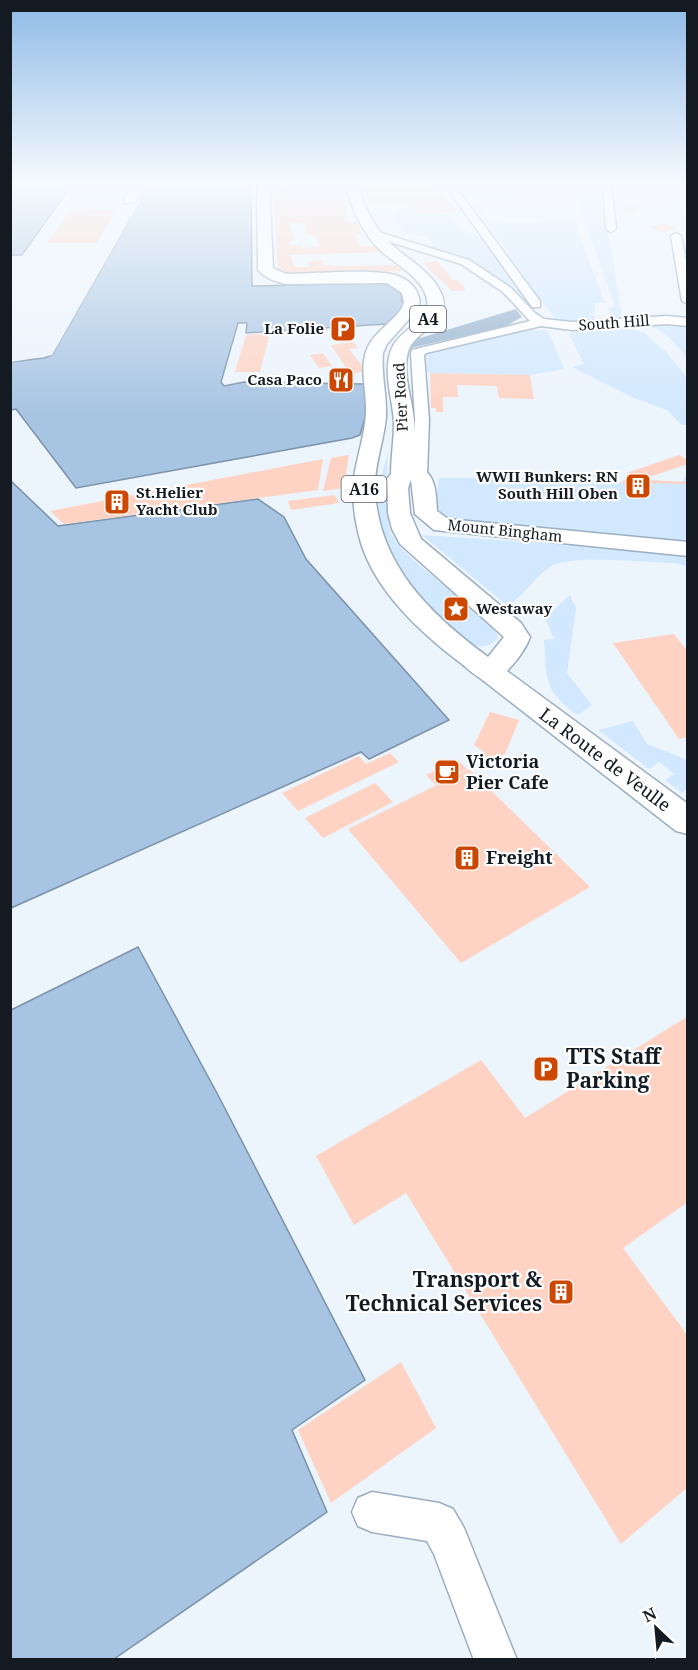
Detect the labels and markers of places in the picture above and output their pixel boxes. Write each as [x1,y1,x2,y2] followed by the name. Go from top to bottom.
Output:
[328,314,358,344] parking icon: La Folie
[264,318,324,338] place label: La Folie
[326,365,356,395] restaurant icon: Casa Paco
[247,369,322,389] place label: Casa Paco
[476,466,618,503] place label: WWII Bunkers: RN South Hill Oben
[623,471,653,501] building icon: WWII Bunkers: RN South Hill Oben
[136,482,218,519] place label: St.Helier Yacht Club
[102,487,132,517] building icon: St.Helier Yacht Club
[441,594,471,624] place icon: Westaway
[476,598,553,618] place label: Westaway
[466,749,549,794] place label: Victoria Pier Cafe
[432,757,462,787] cafe icon: Victoria Pier Cafe
[452,843,482,873] building icon: Freight
[486,845,553,869] place label: Freight
[566,1042,662,1094] place label: TTS Staff Parking
[531,1054,561,1084] parking icon: TTS Staff Parking
[346,1265,542,1317] place label: Transport & Technical Services
[546,1277,576,1307] building icon: Transport & Technical Services

